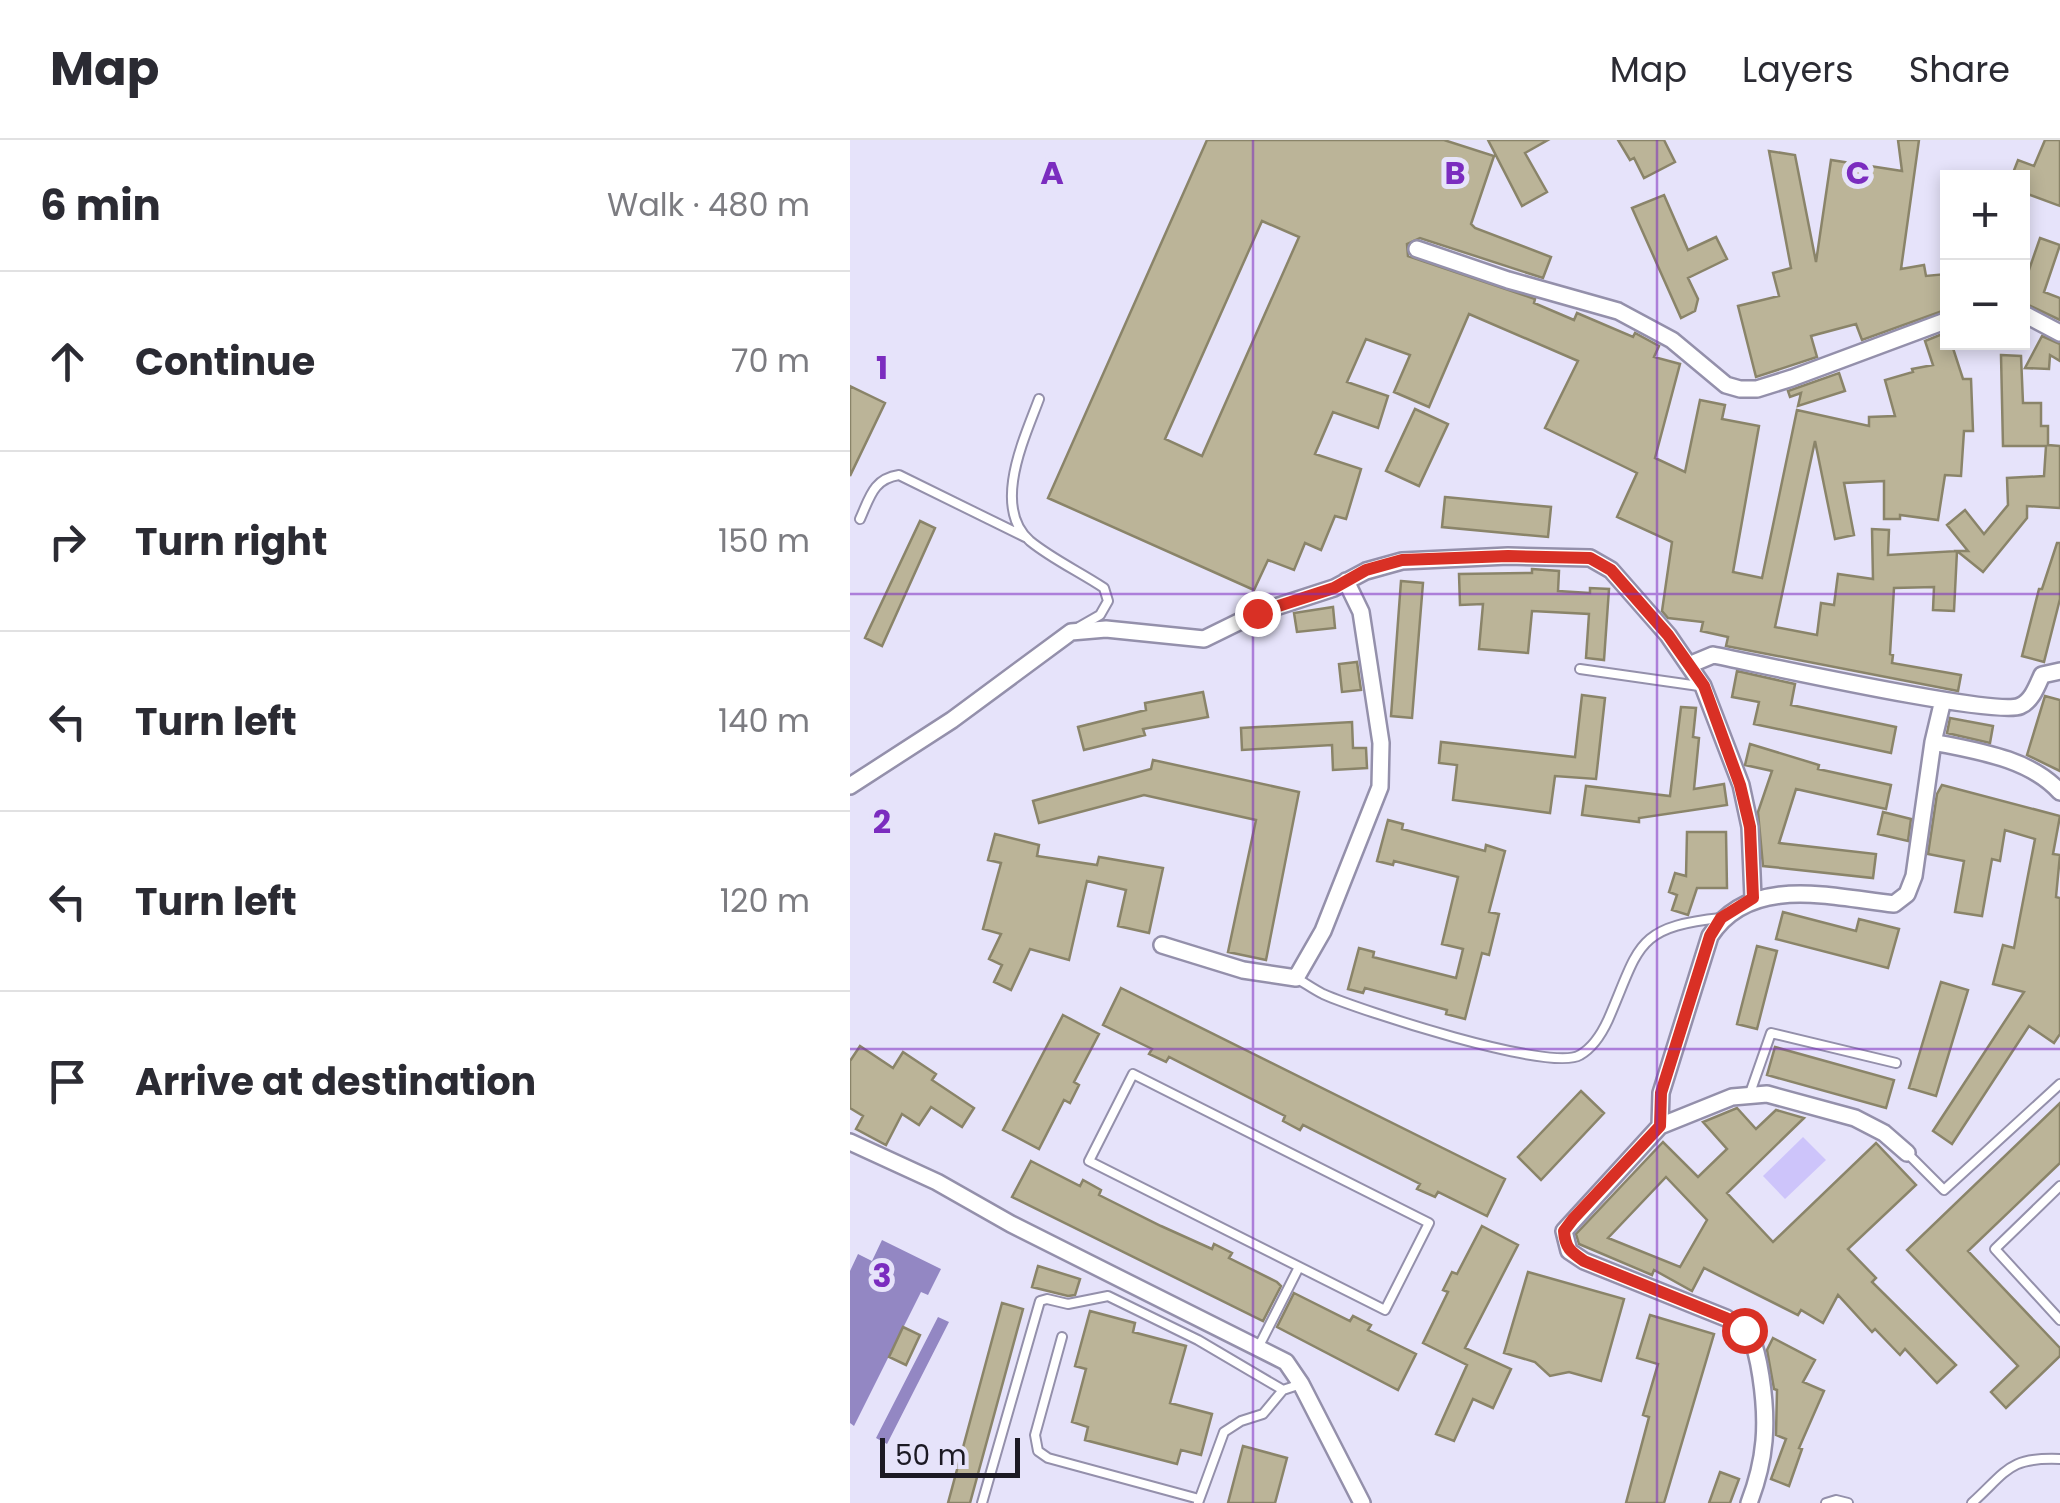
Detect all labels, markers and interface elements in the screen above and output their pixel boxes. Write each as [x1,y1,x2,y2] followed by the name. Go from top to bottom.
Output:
[50,35,159,102] text: Map
[1610,45,1687,94] text: Map
[1742,45,1854,94] text: Layers
[1909,45,2010,94] text: Share
[1040,150,1064,195] text: A
[1444,150,1466,195] text: B
[1846,150,1870,195] text: C
[1940,170,2030,350] map controls
[1940,170,2030,260] button: +
[40,176,161,235] text: 6 min
[607,182,810,227] text: Walk · 480 m
[1940,260,2030,350] button: −
[40,334,95,389] icon: ahead
[135,335,315,388] text: Continue
[731,338,810,383] text: 70 m
[876,345,888,390] text: 1
[40,514,95,569] icon: right
[135,515,327,568] text: Turn right
[718,518,810,563] text: 150 m
[1235,591,1281,637] route end
[40,694,95,749] icon: left
[135,695,297,748] text: Turn left
[718,698,810,743] text: 140 m
[873,799,891,844] text: 2
[40,874,95,929] icon: left
[135,875,297,928] text: Turn left
[720,878,810,923] text: 120 m
[40,1054,95,1109] icon: arrive
[135,1055,536,1108] text: Arrive at destination
[872,1253,892,1298] text: 3
[1722,1308,1768,1354] route start
[880,1433,1020,1478] scale bar
[895,1436,966,1475] text: 50 m

